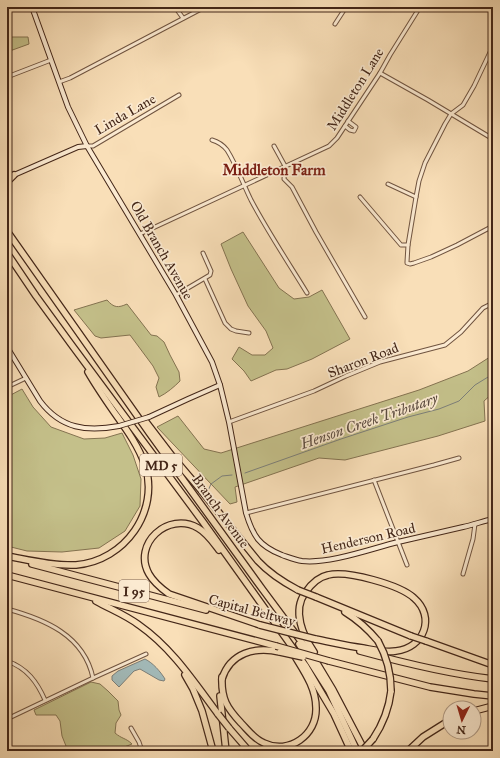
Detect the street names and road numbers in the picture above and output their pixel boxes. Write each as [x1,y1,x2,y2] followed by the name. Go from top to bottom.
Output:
[323,45,388,134] street label: Middleton Lane
[92,90,159,139] street label: Linda Lane
[126,198,197,303] street label: Old Branch Avenue
[325,339,401,382] street label: Sharon Road
[140,454,182,476] road number: MD 5
[188,471,253,551] street label: Branch Avenue
[319,519,417,558] street label: Henderson Road
[119,580,149,602] road number: I 95
[207,591,298,630] street label: Capital Beltway

